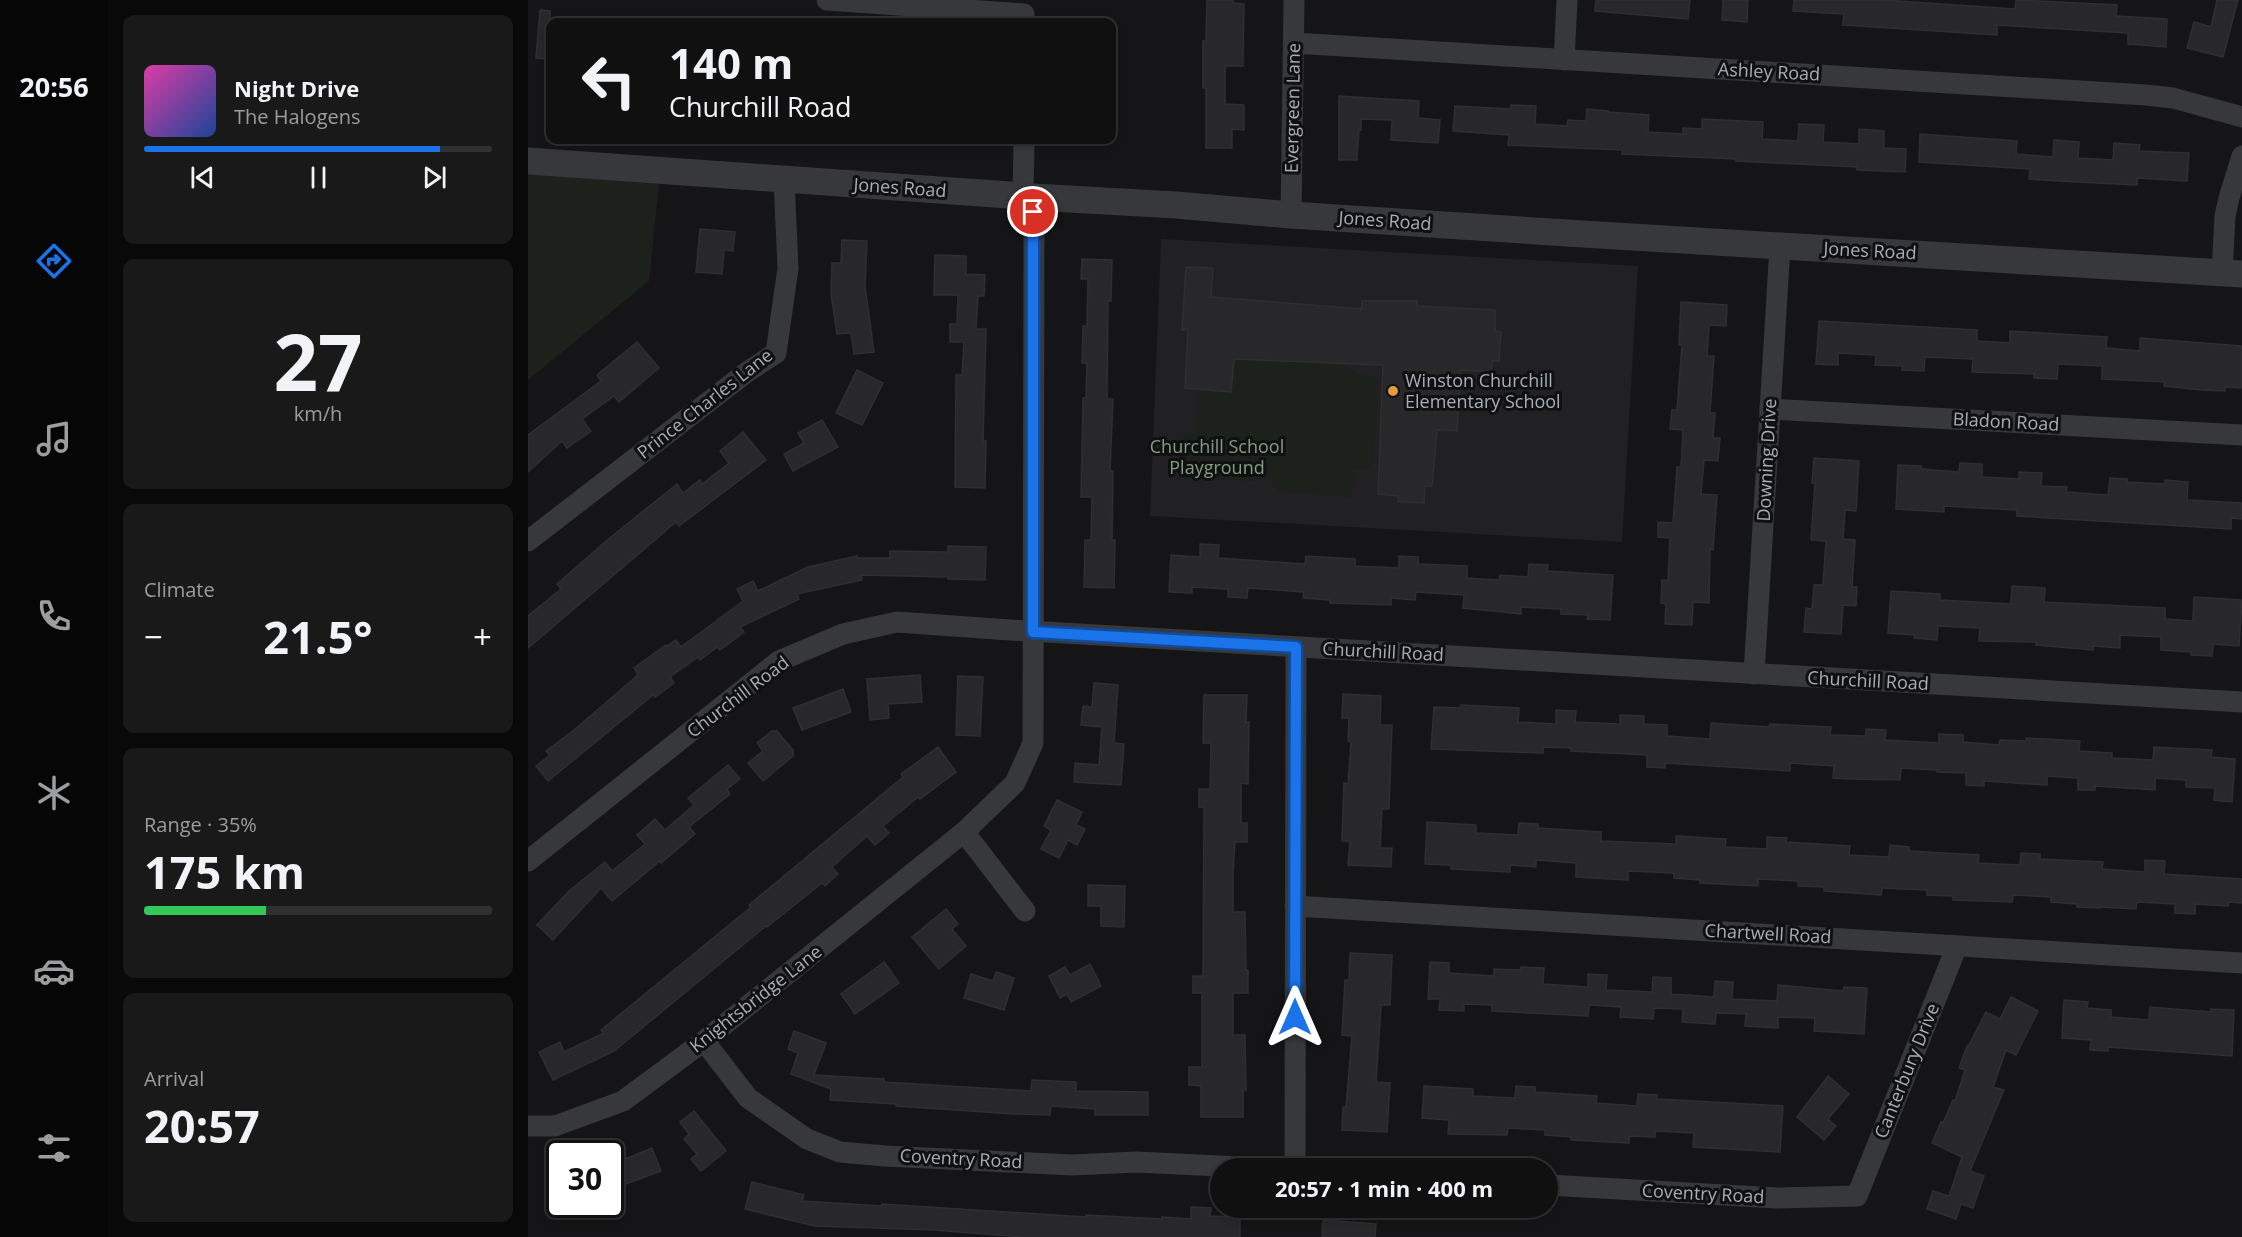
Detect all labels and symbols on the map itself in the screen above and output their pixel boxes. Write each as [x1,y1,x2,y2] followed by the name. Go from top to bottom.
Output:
[1279,43,1305,173] street label: Evergreen Lane
[1717,56,1821,86] street label: Ashley Road
[851,172,947,202] street label: Jones Road
[1007,186,1058,237] pin
[1336,205,1432,235] street label: Jones Road
[1821,235,1917,264] street label: Jones Road
[632,343,777,464] street label: Prince Charles Lane
[1405,368,1561,413] place label: Winston Churchill Elementary School
[1386,384,1400,398] marker: Winston Churchill Elementary School
[1751,398,1781,522] street label: Downing Drive
[1952,406,2060,436] street label: Bladon Road
[1150,434,1284,479] park label: Churchill School Playground
[1322,636,1444,666] street label: Churchill Road
[682,650,793,742] street label: Churchill Road
[1807,665,1929,695] street label: Churchill Road
[1704,918,1832,948] street label: Chartwell Road
[684,939,826,1057] street label: Knightsbridge Lane
[1263,985,1327,1049] position arrow
[1868,1000,1944,1142] street label: Canterbury Drive
[546,1140,624,1218] speed limit sign: 30
[899,1143,1023,1173] street label: Coventry Road
[1641,1178,1765,1208] street label: Coventry Road

